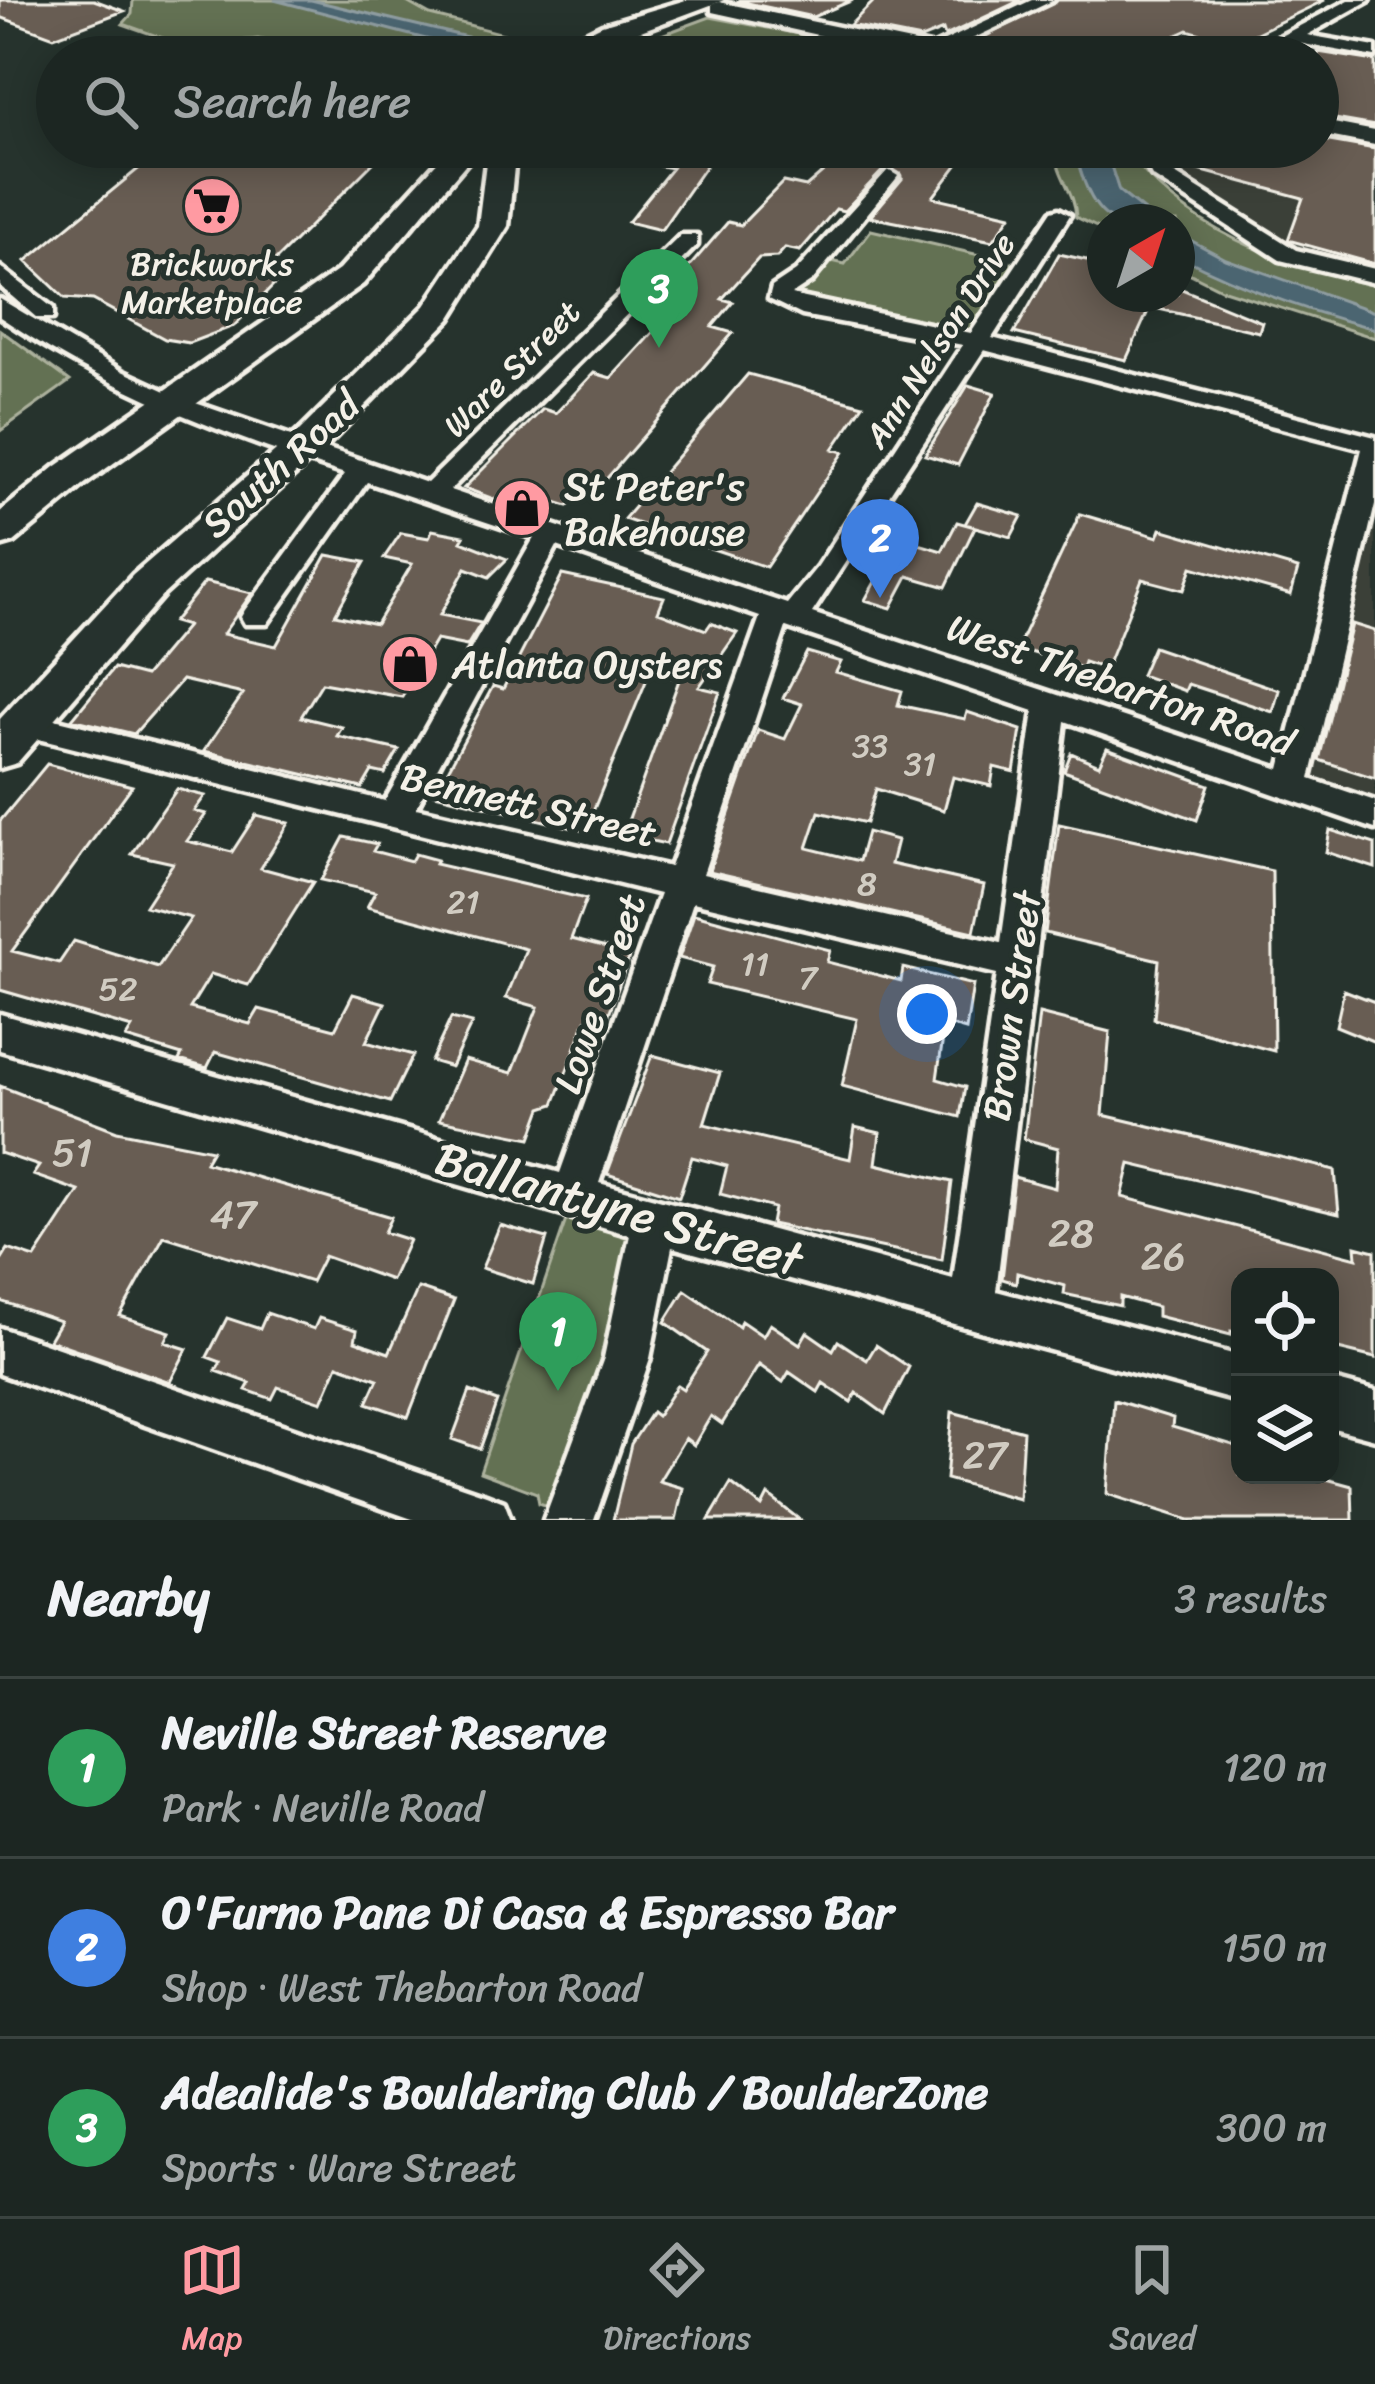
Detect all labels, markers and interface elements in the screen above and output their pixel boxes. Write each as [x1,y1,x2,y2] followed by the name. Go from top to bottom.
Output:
[36,36,1339,168] search box
[174,62,411,142] text: Search here
[78,69,144,135] icon: search
[181,175,243,237] supermarket icon: Brickworks Marketplace
[1087,204,1195,312] north arrow
[847,221,1032,461] street label: Ann Nelson Drive
[121,235,303,331] place label: Brickworks Marketplace
[620,249,698,348] pin: 3
[429,286,595,452] street label: Ware Street
[184,372,378,556] street label: South Road
[564,452,746,566] place label: St Peter's Bakehouse
[491,477,553,539] shop icon: St Peter's Bakehouse
[841,499,919,598] pin: 2
[938,593,1306,777] street label: West Thebarton Road
[451,630,723,699] place label: Atlanta Oysters
[379,633,441,695] shop icon: Atlanta Oysters
[852,717,888,775] house number: 33
[904,735,936,793] house number: 31
[394,741,664,867] street label: Bennett Street
[857,855,877,913] house number: 8
[446,873,480,931] house number: 21
[533,883,666,1103] street label: Lowe Street
[961,885,1062,1126] street label: Brown Street
[741,935,769,993] house number: 11
[799,949,820,1007] house number: 7
[98,960,138,1018] house number: 52
[897,984,957,1044] your location
[425,1115,814,1302] street label: Ballantyne Street
[52,1118,92,1187] house number: 51
[210,1180,259,1249] house number: 47
[1048,1199,1094,1268] house number: 28
[1141,1222,1185,1291] house number: 26
[1231,1268,1339,1484] map controls
[1231,1268,1339,1376] button: locate
[519,1292,597,1391] pin: 1
[1231,1376,1339,1484] button: layers
[963,1421,1010,1490] house number: 27
[48,1553,209,1643] text: Nearby
[1174,1564,1327,1633] text: 3 results
[162,1693,607,1773] text: Neville Street Reserve
[79,1733,95,1802] text: 1
[1223,1733,1327,1802] text: 120 m
[162,1773,483,1842] text: Park · Neville Road
[162,1873,893,1953] text: O'Furno Pane Di Casa & Espresso Bar
[76,1913,98,1982] text: 2
[1222,1913,1327,1982] text: 150 m
[162,1953,642,2022] text: Shop · West Thebarton Road
[162,2053,988,2133] text: Adealide's Bouldering Club / BoulderZone
[76,2093,98,2162] text: 3
[1216,2093,1327,2162] text: 300 m
[162,2133,517,2202] text: Sports · Ware Street
[179,2237,245,2367] tab: Map
[603,2237,751,2367] tab: Directions
[1109,2237,1196,2367] tab: Saved

